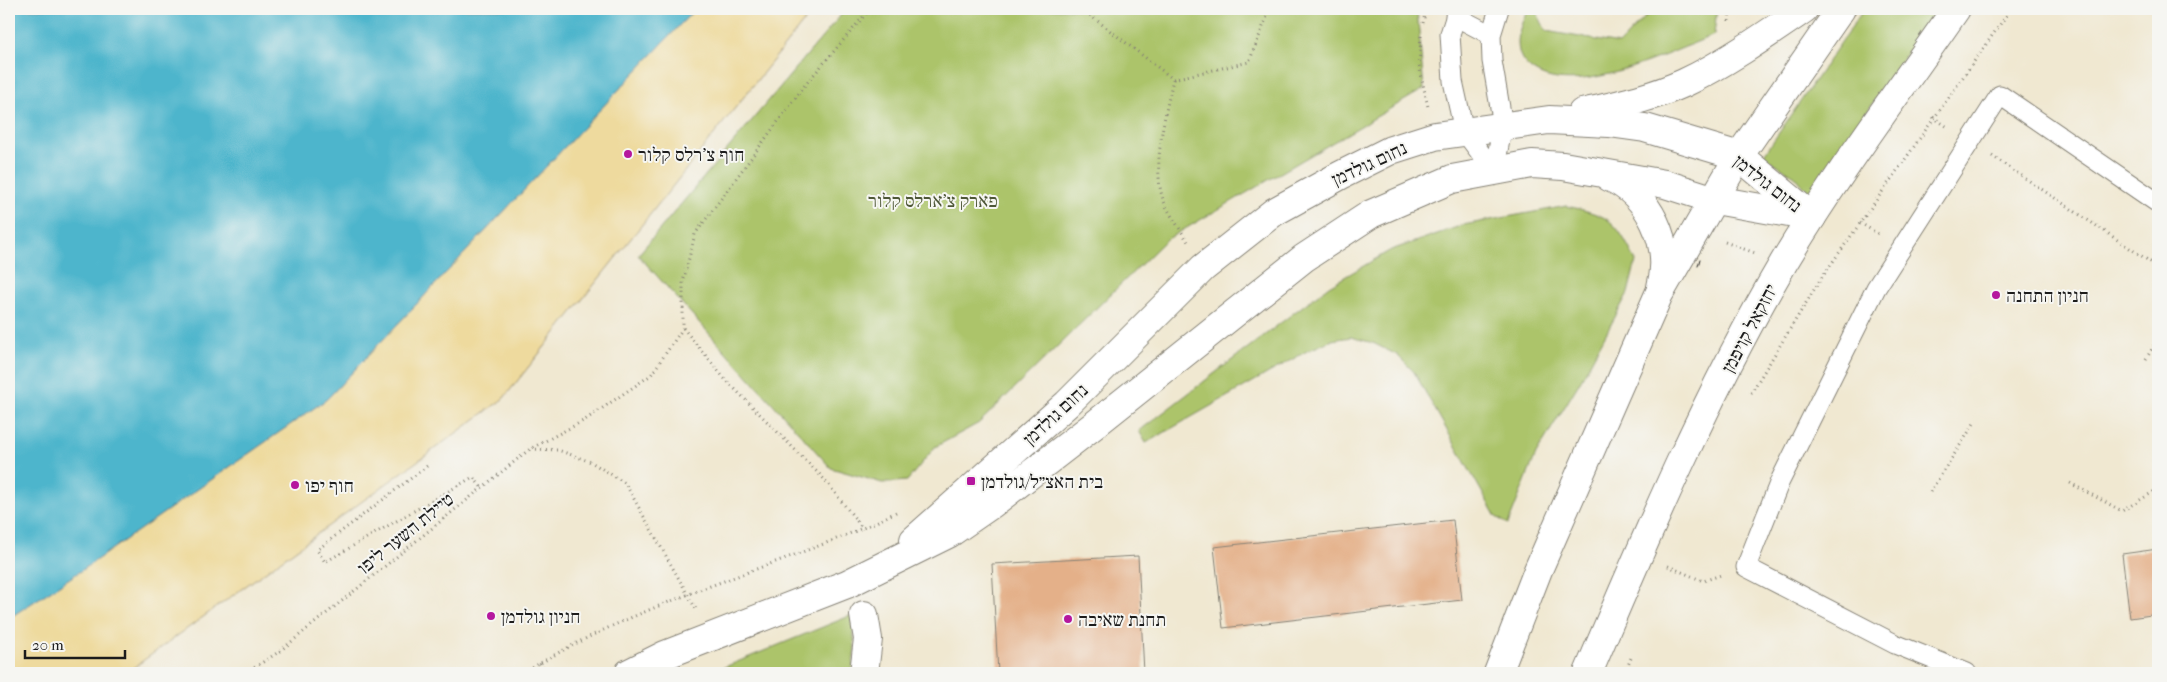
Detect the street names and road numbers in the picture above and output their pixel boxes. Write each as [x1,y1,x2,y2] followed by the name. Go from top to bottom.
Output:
[1328,137,1410,191] street label: נחום גולדמן
[1729,150,1806,217] street label: נחום גולדמן
[1717,280,1782,377] street label: יחזקאל קויפמן
[1019,379,1093,450] street label: נחום גולדמן
[353,488,458,579] street label: טיילת השער ליפו

